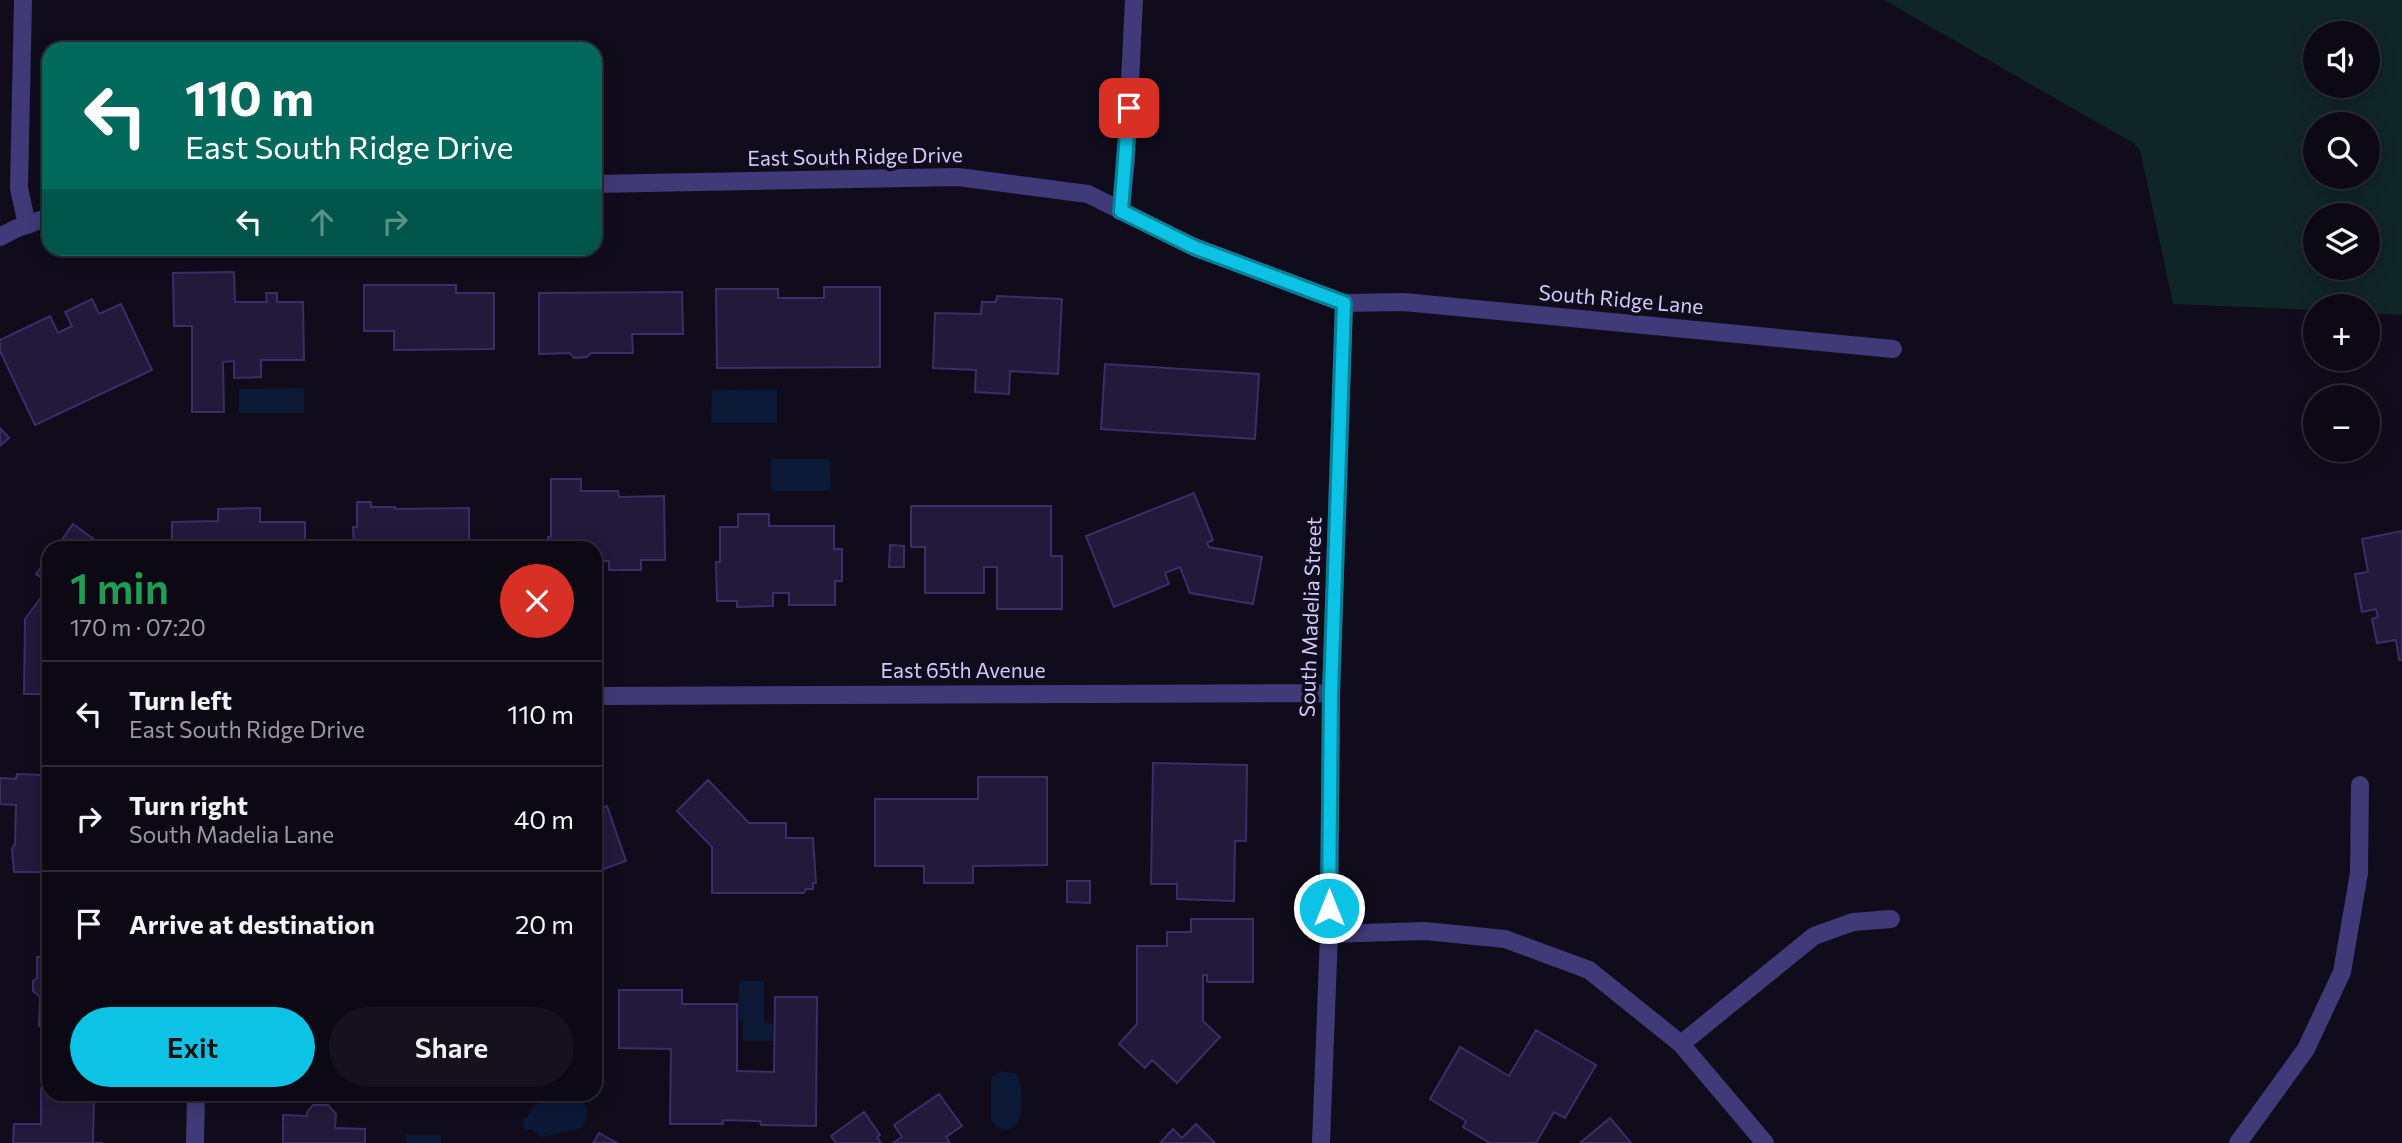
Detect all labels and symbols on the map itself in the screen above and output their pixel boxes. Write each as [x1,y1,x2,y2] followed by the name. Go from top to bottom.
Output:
[1099,78,1159,138] pin
[747,141,963,170] street label: East South Ridge Drive
[1538,279,1705,318] street label: South Ridge Lane
[1294,516,1325,718] street label: South Madelia Street
[880,657,1046,682] street label: East 65th Avenue
[1292,871,1366,945] position arrow

